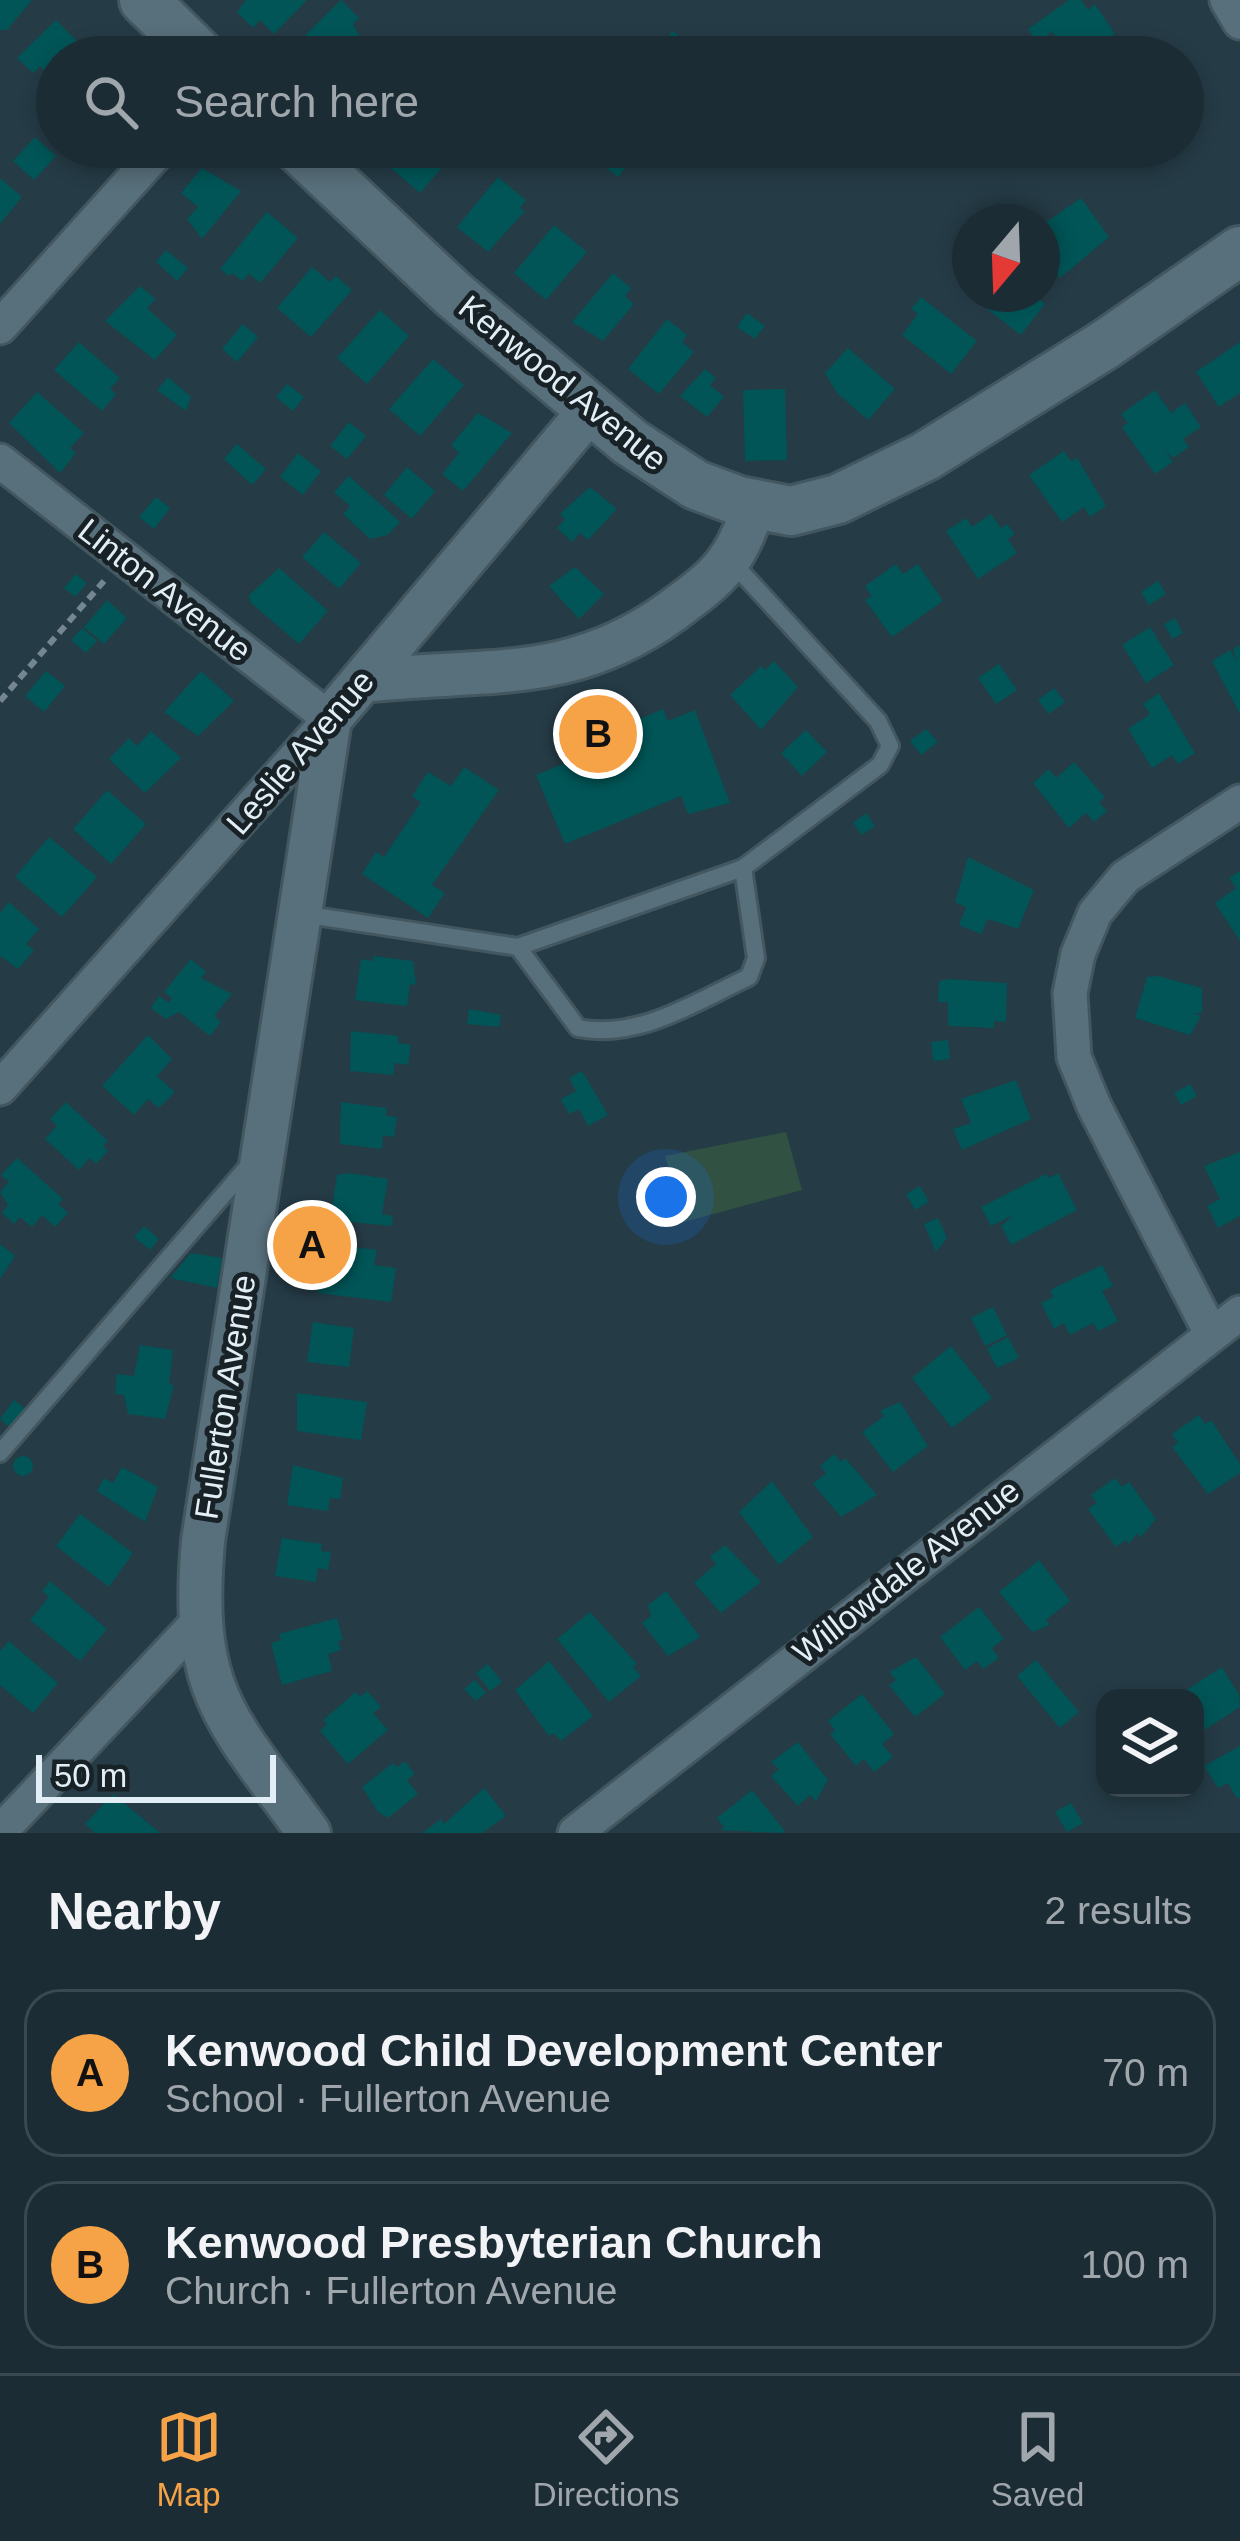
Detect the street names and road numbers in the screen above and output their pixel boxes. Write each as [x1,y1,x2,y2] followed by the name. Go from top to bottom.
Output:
[452,288,674,478] street label: Kenwood Avenue
[71,511,259,669] street label: Linton Avenue
[219,663,381,841] street label: Leslie Avenue
[187,1272,263,1522] street label: Fullerton Avenue
[786,1471,1026,1671] street label: Willowdale Avenue

